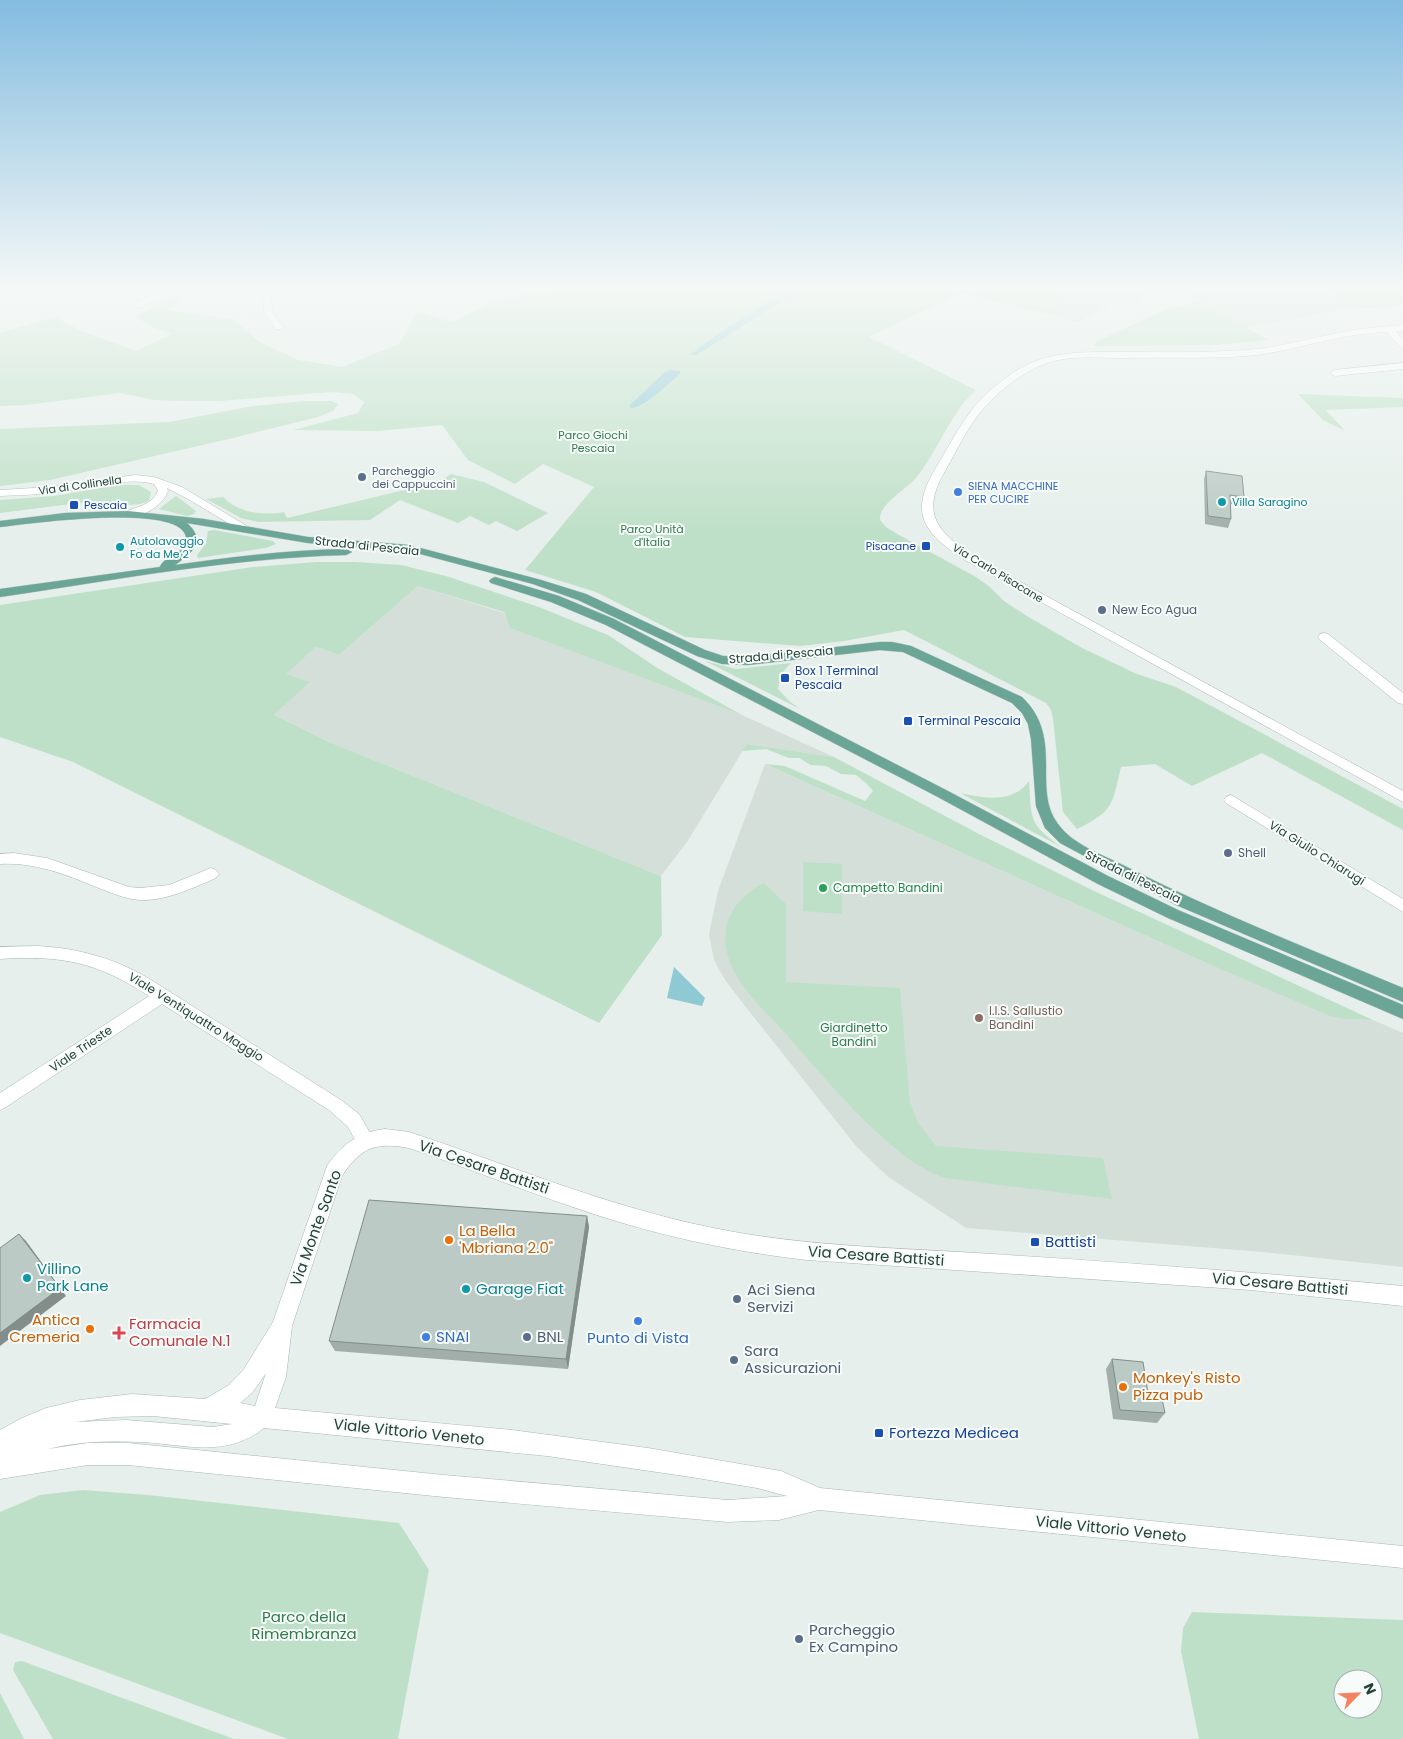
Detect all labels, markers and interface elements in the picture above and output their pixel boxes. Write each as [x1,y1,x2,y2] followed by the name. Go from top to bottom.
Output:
[558,427,628,456] park label: Parco Giochi Pescaia
[372,463,456,492] place label: Parcheggio dei Cappuccini
[37,471,123,499] street label: Via di Collinella
[356,471,368,483] marker: Parcheggio dei Cappuccini
[968,478,1058,507] place label: SIENA MACCHINE PER CUCIRE
[952,486,964,498] marker: SIENA MACCHINE PER CUCIRE
[1232,494,1308,510] place label: Villa Saragino
[1216,496,1228,508] marker: Villa Saragino
[84,497,127,513] place label: Pescaia
[68,499,80,511] marker: Pescaia
[620,521,684,550] park label: Parco Unità d'Italia
[314,532,420,559] street label: Strada di Pescaia
[130,533,204,562] place label: Autolavaggio Fo da Me 2
[866,538,916,554] place label: Pisacane
[950,539,1047,607] street label: Via Carlo Pisacane
[920,540,932,552] marker: Pisacane
[114,541,126,553] marker: Autolavaggio Fo da Me 2
[1112,601,1197,618] place label: New Eco Agua
[1096,604,1108,616] marker: New Eco Agua
[728,641,834,668] street label: Strada di Pescaia
[795,662,879,693] place label: Box 1 Terminal Pescaia
[779,672,791,684] marker: Box 1 Terminal Pescaia
[918,712,1021,729] place label: Terminal Pescaia
[902,715,914,727] marker: Terminal Pescaia
[1266,816,1369,889] street label: Via Giulio Chiarugi
[1238,844,1266,861] place label: Shell
[1082,846,1184,907] street label: Strada di Pescaia
[1222,847,1234,859] marker: Shell
[833,879,943,896] place label: Campetto Bandini
[817,882,829,894] marker: Campetto Bandini
[125,968,267,1065] street label: Viale Ventiquattro Maggio
[989,1002,1063,1033] place label: I.I.S. Sallustio Bandini
[973,1012,985,1024] marker: I.I.S. Sallustio Bandini
[820,1019,888,1050] park label: Giardinetto Bandini
[46,1021,115,1076] street label: Viale Trieste
[416,1134,552,1199] street label: Via Cesare Battisti
[285,1167,346,1289] street label: Via Monte Santo
[459,1220,553,1258] place label: La Bella 'Mbriana 2.0"
[1045,1231,1096,1252] place label: Battisti
[443,1234,455,1246] marker: La Bella 'Mbriana 2.0"
[1029,1236,1041,1248] marker: Battisti
[807,1240,945,1271] street label: Via Cesare Battisti
[37,1258,109,1296] place label: Villino Park Lane
[1211,1267,1349,1300] street label: Via Cesare Battisti
[21,1272,33,1284] marker: Villino Park Lane
[476,1278,564,1299] place label: Garage Fiat
[747,1279,815,1317] place label: Aci Siena Servizi
[460,1283,472,1295] marker: Garage Fiat
[731,1293,743,1305] marker: Aci Siena Servizi
[9,1309,80,1347] place label: Antica Cremeria
[129,1313,230,1351] place label: Farmacia Comunale N.1
[632,1315,644,1327] marker: Punto di Vista
[84,1323,96,1335] marker: Antica Cremeria
[436,1326,469,1347] place label: SNAI
[537,1326,564,1347] place label: BNL
[113,1327,125,1339] marker: Farmacia Comunale N.1
[587,1327,689,1348] place label: Punto di Vista
[420,1331,432,1343] marker: SNAI
[521,1331,533,1343] marker: BNL
[744,1340,841,1378] place label: Sara Assicurazioni
[728,1354,740,1366] marker: Sara Assicurazioni
[1133,1367,1241,1405] place label: Monkey's Risto Pizza pub
[1117,1381,1129,1393] marker: Monkey's Risto Pizza pub
[333,1413,486,1450] street label: Viale Vittorio Veneto
[889,1422,1019,1443] place label: Fortezza Medicea
[873,1427,885,1439] marker: Fortezza Medicea
[1035,1510,1188,1547] street label: Viale Vittorio Veneto
[251,1606,357,1644] park label: Parco della Rimembranza
[809,1619,898,1657] place label: Parcheggio Ex Campino
[793,1633,805,1645] marker: Parcheggio Ex Campino
[1333,1669,1383,1719] north arrow
[1359,1680,1381,1698] text: N

